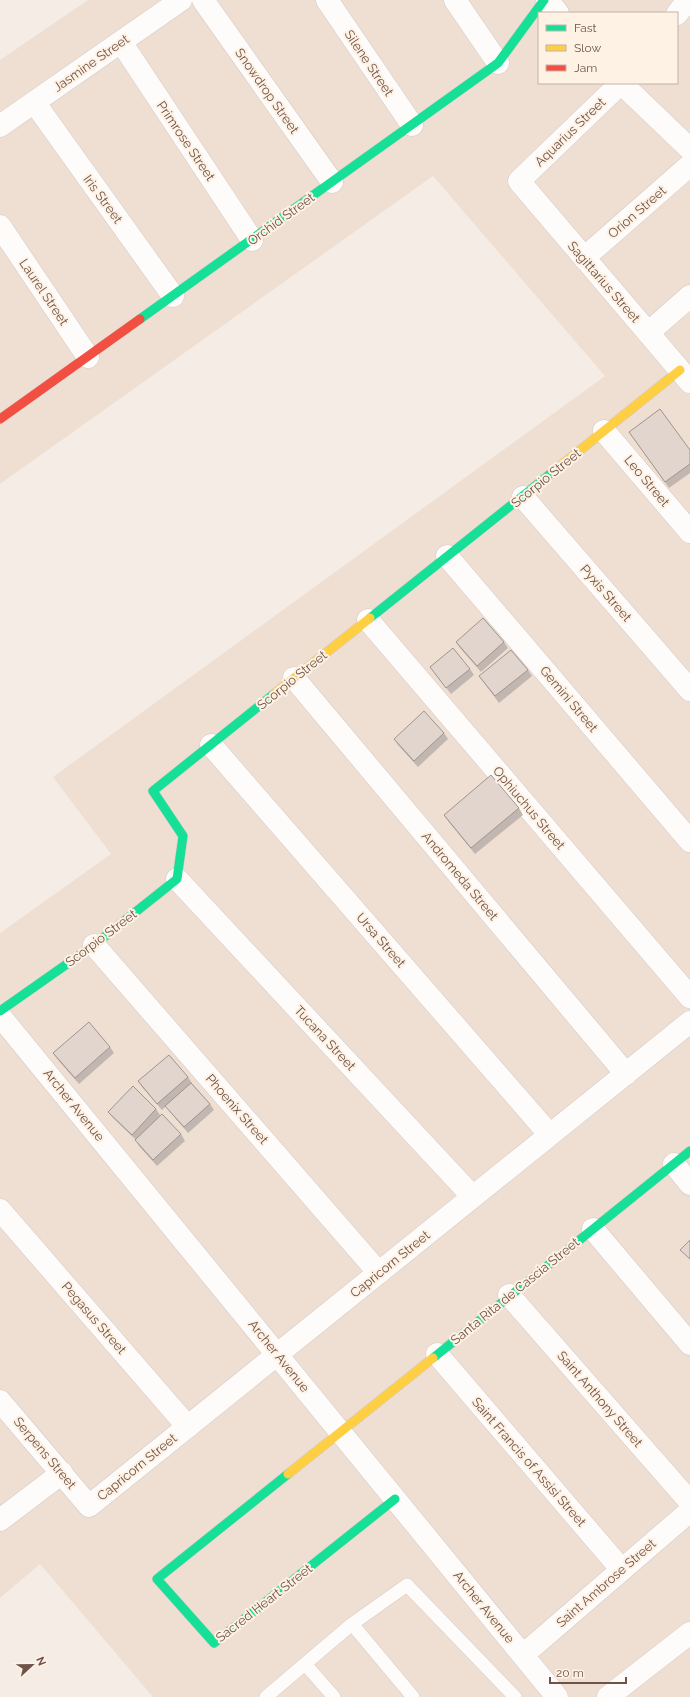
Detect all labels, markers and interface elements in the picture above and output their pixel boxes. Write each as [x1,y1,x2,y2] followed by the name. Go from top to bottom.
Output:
[538,12,678,84] legend
[574,21,597,35] text: Fast
[341,27,397,99] street label: Silene Street
[50,31,132,95] street label: Jasmine Street
[574,41,601,55] text: Slow
[232,45,302,137] street label: Snowdrop Street
[574,61,597,75] text: Jam
[532,94,609,169] street label: Aquarius Street
[154,98,219,184] street label: Primrose Street
[80,172,126,227] street label: Iris Street
[605,182,669,241] street label: Orion Street
[245,189,318,248] street label: Orchid Street
[565,238,644,326] street label: Sagittarius Street
[16,256,72,329] street label: Laurel Street
[508,445,584,511] street label: Scorpio Street
[621,452,673,510] street label: Leo Street
[577,562,635,625] street label: Pyxis Street
[254,647,330,713] street label: Scorpio Street
[537,663,601,736] street label: Gemini Street
[490,763,569,853] street label: Ophiuchus Street
[419,829,502,924] street label: Andromeda Street
[62,906,140,970] street label: Scorpio Street
[353,910,409,971] street label: Ursa Street
[291,1003,359,1074] street label: Tucana Street
[40,1066,108,1144] street label: Archer Avenue
[203,1071,272,1147] street label: Phoenix Street
[347,1227,433,1301] street label: Capricorn Street
[448,1234,583,1347] street label: Santa Rita de Cascia Street
[59,1279,130,1357] street label: Pegasus Street
[245,1317,313,1395] street label: Archer Avenue
[554,1348,646,1450] street label: Saint Anthony Street
[469,1394,590,1530] street label: Saint Francis of Assisi Street
[11,1414,80,1492] street label: Serpens Street
[94,1430,180,1504] street label: Capricorn Street
[553,1535,659,1630] street label: Saint Ambrose Street
[213,1560,316,1645] street label: Sacred Heart Street
[450,1568,518,1646] street label: Archer Avenue
[12,1645,52,1685] north arrow
[33,1655,48,1668] text: N
[550,1659,626,1685] scale bar
[556,1666,584,1680] text: 20 m

